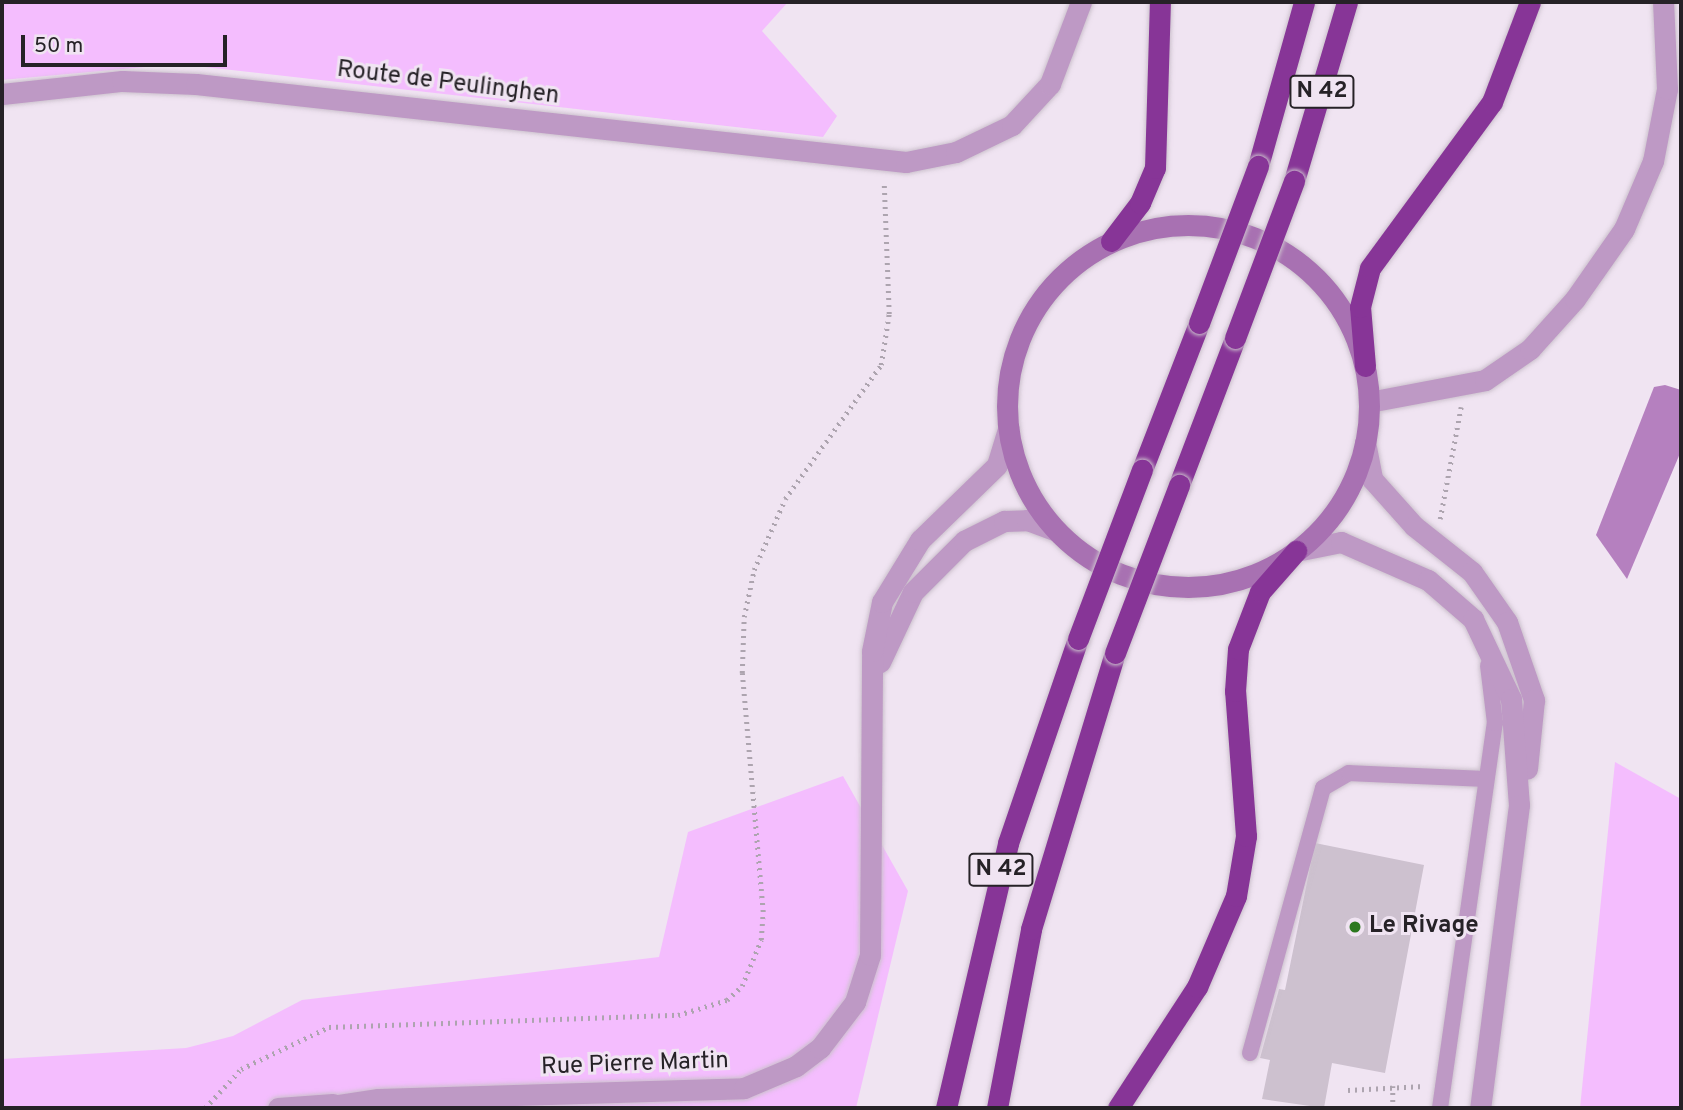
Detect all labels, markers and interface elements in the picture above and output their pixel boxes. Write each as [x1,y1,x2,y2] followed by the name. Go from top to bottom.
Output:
[24,21,231,65] scale bar
[34,33,83,60] text: 50 m
[335,56,561,112] street label: Route de Peulinghen
[1289,72,1355,111] road number: N 42
[968,850,1034,890] road number: N 42
[1369,913,1479,941] place label: Le Rivage
[1347,919,1363,935] marker: Le Rivage
[541,1047,729,1083] street label: Rue Pierre Martin

